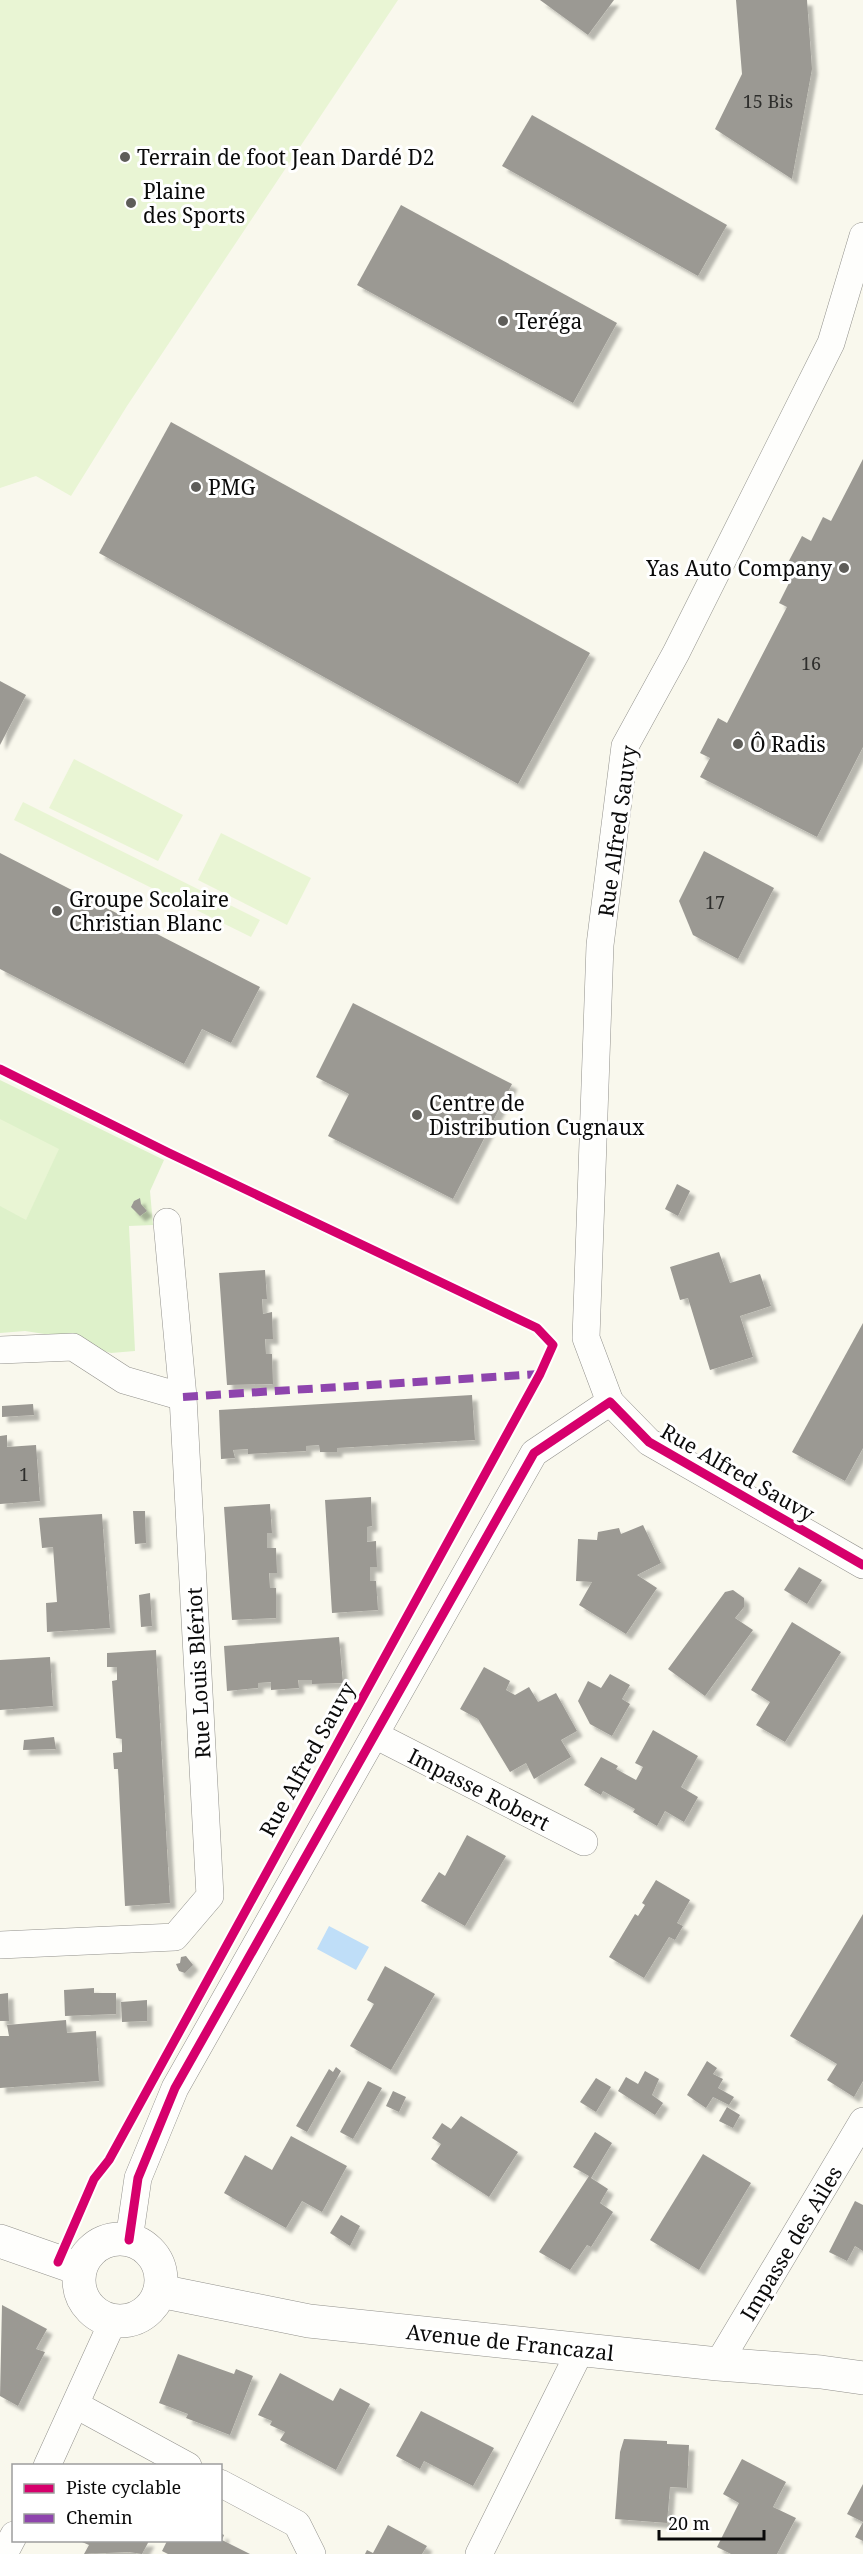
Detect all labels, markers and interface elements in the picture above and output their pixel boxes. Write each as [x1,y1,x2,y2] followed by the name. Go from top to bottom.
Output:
[743,89,793,113] house number: 15 Bis
[137,143,435,171] place label: Terrain de foot Jean Dardé D2
[118,150,132,164] marker: Terrain de foot Jean Dardé D2
[143,177,245,229] place label: Plaine des Sports
[124,196,138,210] marker: Plaine des Sports
[515,307,582,335] place label: Teréga
[496,314,510,328] marker: Teréga
[208,473,255,501] place label: PMG
[189,480,203,494] marker: PMG
[645,554,832,582] place label: Yas Auto Company
[837,561,851,575] marker: Yas Auto Company
[801,651,821,675] house number: 16
[750,730,826,758] place label: Ô Radis
[731,737,745,751] marker: Ô Radis
[591,743,643,919] street label: Rue Alfred Sauvy
[69,885,229,937] place label: Groupe Scolaire Christian Blanc
[705,890,725,914] house number: 17
[50,904,64,918] marker: Groupe Scolaire Christian Blanc
[429,1089,645,1141] place label: Centre de Distribution Cugnaux
[410,1108,424,1122] marker: Centre de Distribution Cugnaux
[656,1417,820,1527] street label: Rue Alfred Sauvy
[19,1462,29,1486] house number: 1
[180,1587,216,1759] street label: Rue Louis Blériot
[253,1676,361,1841] street label: Rue Alfred Sauvy
[403,1741,555,1837] street label: Impasse Robert
[734,2160,848,2326] street label: Impasse des Ailes
[405,2317,616,2367] street label: Avenue de Francazal
[12,2464,222,2542] legend
[66,2475,181,2499] text: Piste cyclable
[659,2503,764,2541] scale bar
[66,2505,133,2529] text: Chemin
[668,2511,710,2535] text: 20 m

